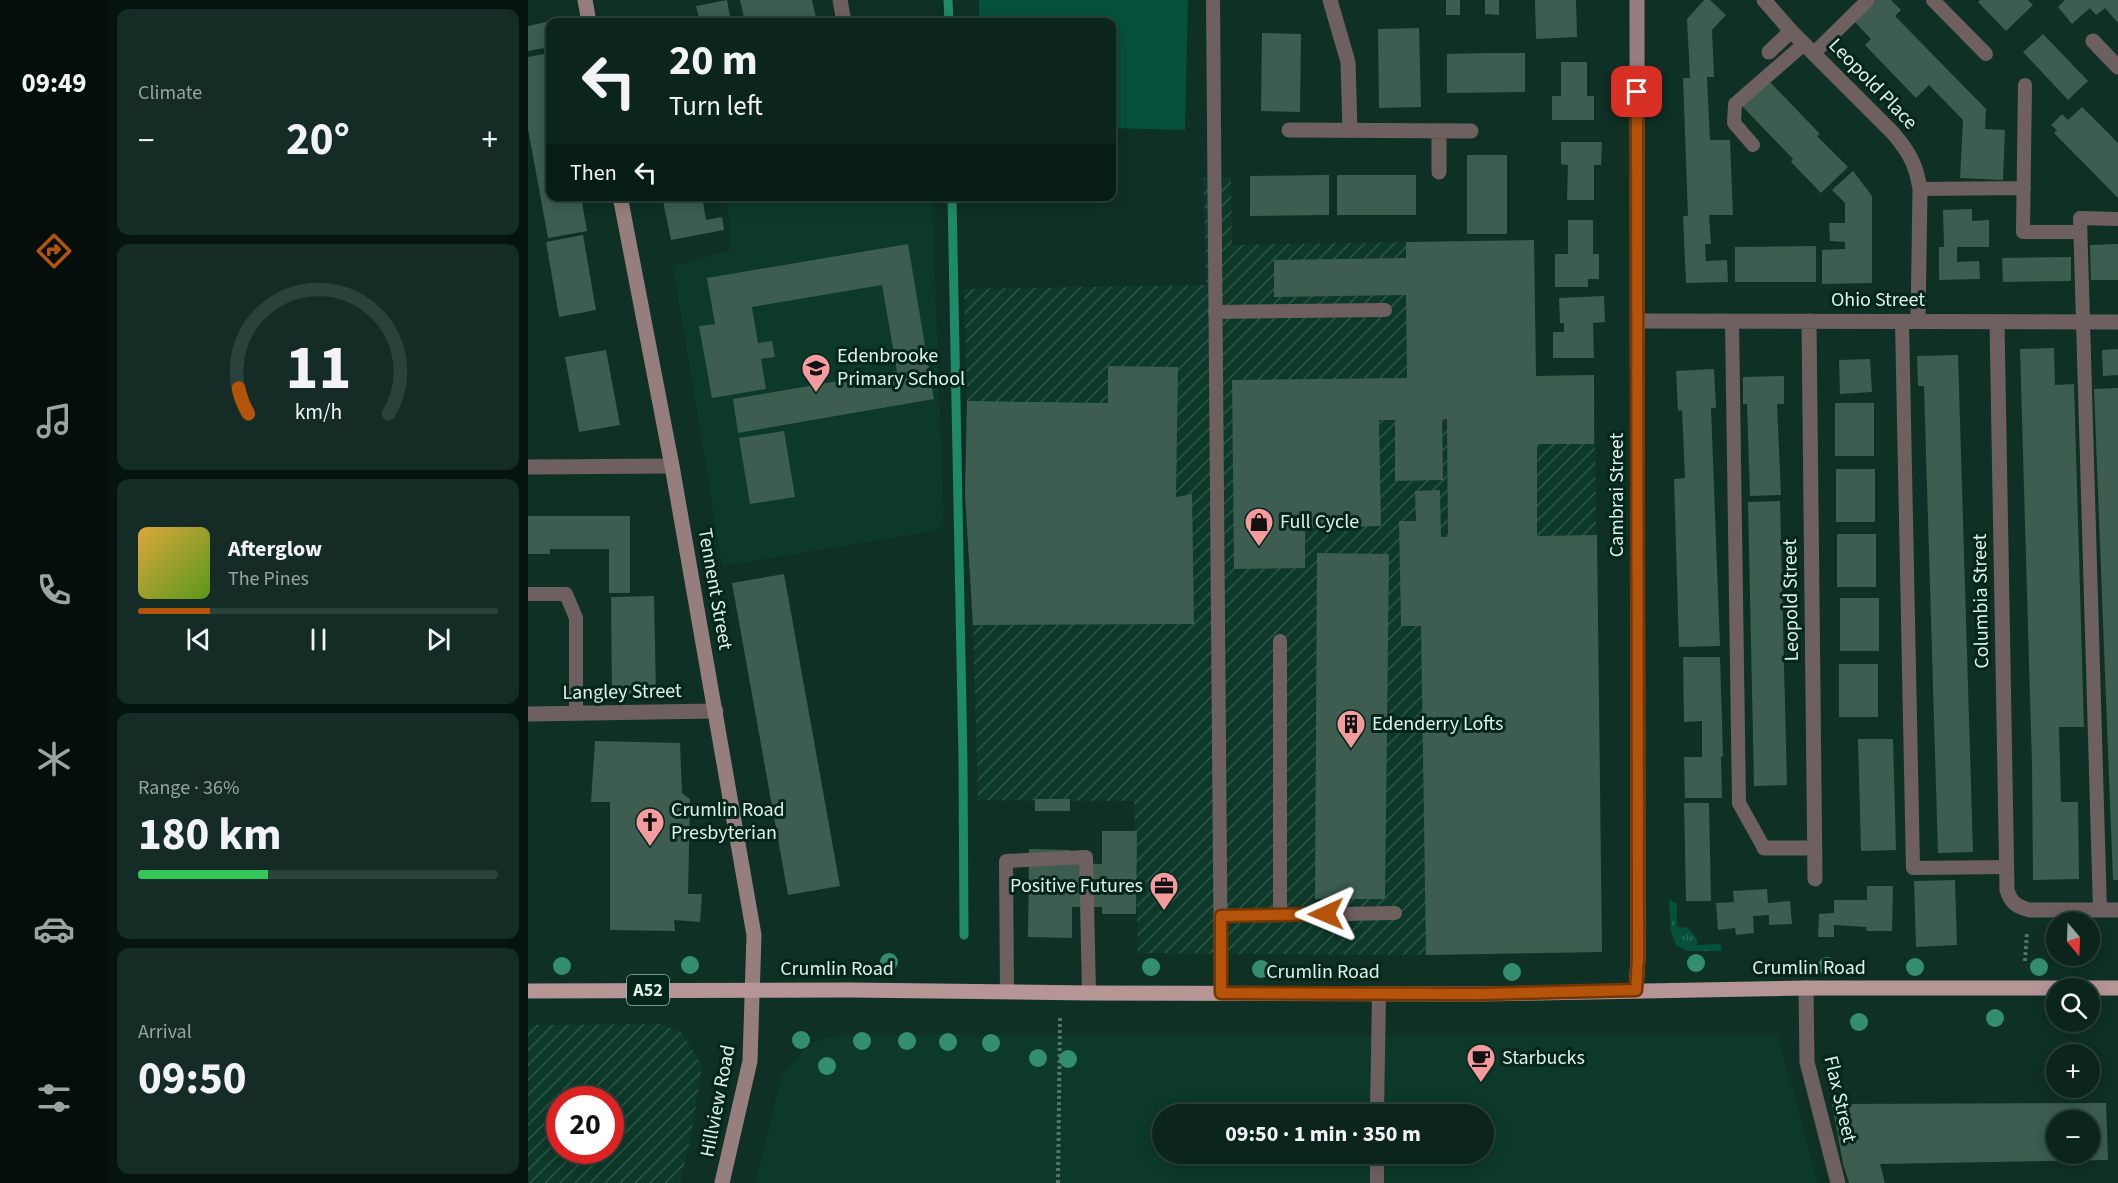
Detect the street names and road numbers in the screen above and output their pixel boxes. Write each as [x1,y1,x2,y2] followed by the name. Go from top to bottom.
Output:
[1822,32,1924,136] street label: Leopold Place
[1831,286,1925,314] street label: Ohio Street
[1603,432,1631,557] street label: Cambrai Street
[691,526,740,652] street label: Tennent Street
[1966,533,1996,669] street label: Columbia Street
[1776,538,1806,661] street label: Leopold Street
[562,677,682,707] street label: Langley Street
[1752,954,1866,982] street label: Crumlin Road
[780,955,894,983] street label: Crumlin Road
[1266,958,1380,986] street label: Crumlin Road
[627,975,669,1005] road number: A52
[693,1042,743,1160] street label: Hillview Road
[1816,1053,1864,1145] street label: Flax Street

